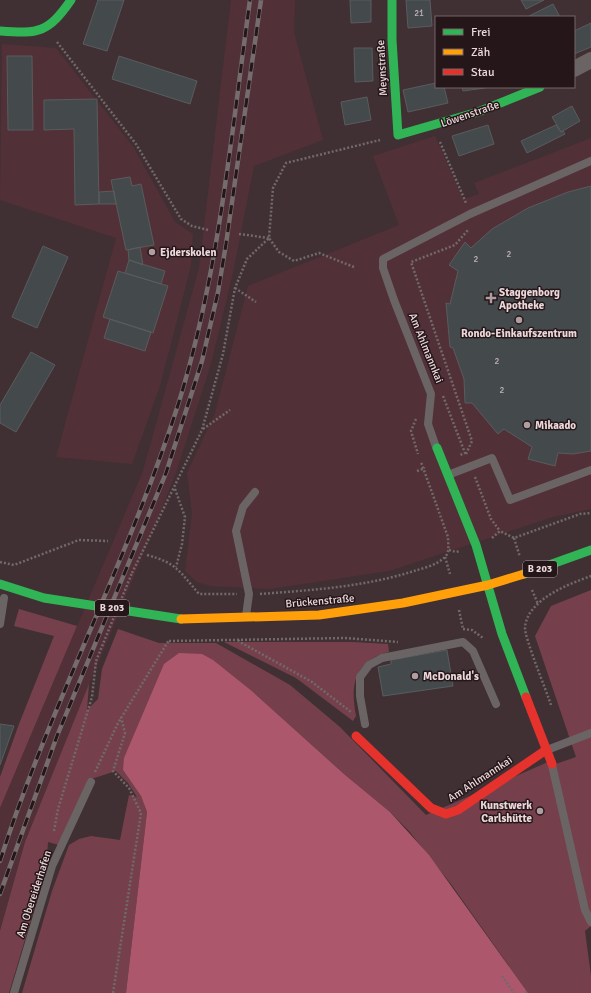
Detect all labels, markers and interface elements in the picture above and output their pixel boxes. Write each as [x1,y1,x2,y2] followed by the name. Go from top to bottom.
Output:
[414,8,424,19] house number: 21
[435,16,575,88] legend
[471,25,490,40] text: Frei
[374,40,390,96] street label: Meynstraße
[471,45,490,60] text: Zäh
[471,65,495,80] text: Stau
[439,98,501,130] street label: Löwenstraße
[160,246,216,259] place label: Ejderskolen
[147,247,157,257] marker: Ejderskolen
[507,249,512,260] house number: 2
[474,254,479,265] house number: 2
[499,286,560,312] place label: Staggenborg Apotheke
[486,293,496,303] marker: Staggenborg Apotheke
[406,311,446,385] street label: Am Ahlmannkai
[514,315,524,325] marker: Rondo-Einkaufszentrum
[461,327,577,340] place label: Rondo-Einkaufszentrum
[495,356,500,367] house number: 2
[500,385,505,396] house number: 2
[535,419,576,432] place label: Mikaado
[522,420,532,430] marker: Mikaado
[523,561,557,577] road number: B 203
[285,592,355,610] street label: Brückenstraße
[95,600,129,616] road number: B 203
[423,670,479,683] place label: McDonald's
[410,671,420,681] marker: McDonald's
[445,753,515,805] street label: Am Ahlmannkai
[480,799,533,825] place label: Kunstwerk Carlshütte
[535,806,545,816] marker: Kunstwerk Carlshütte
[14,849,54,939] street label: Am Obereiderhafen

